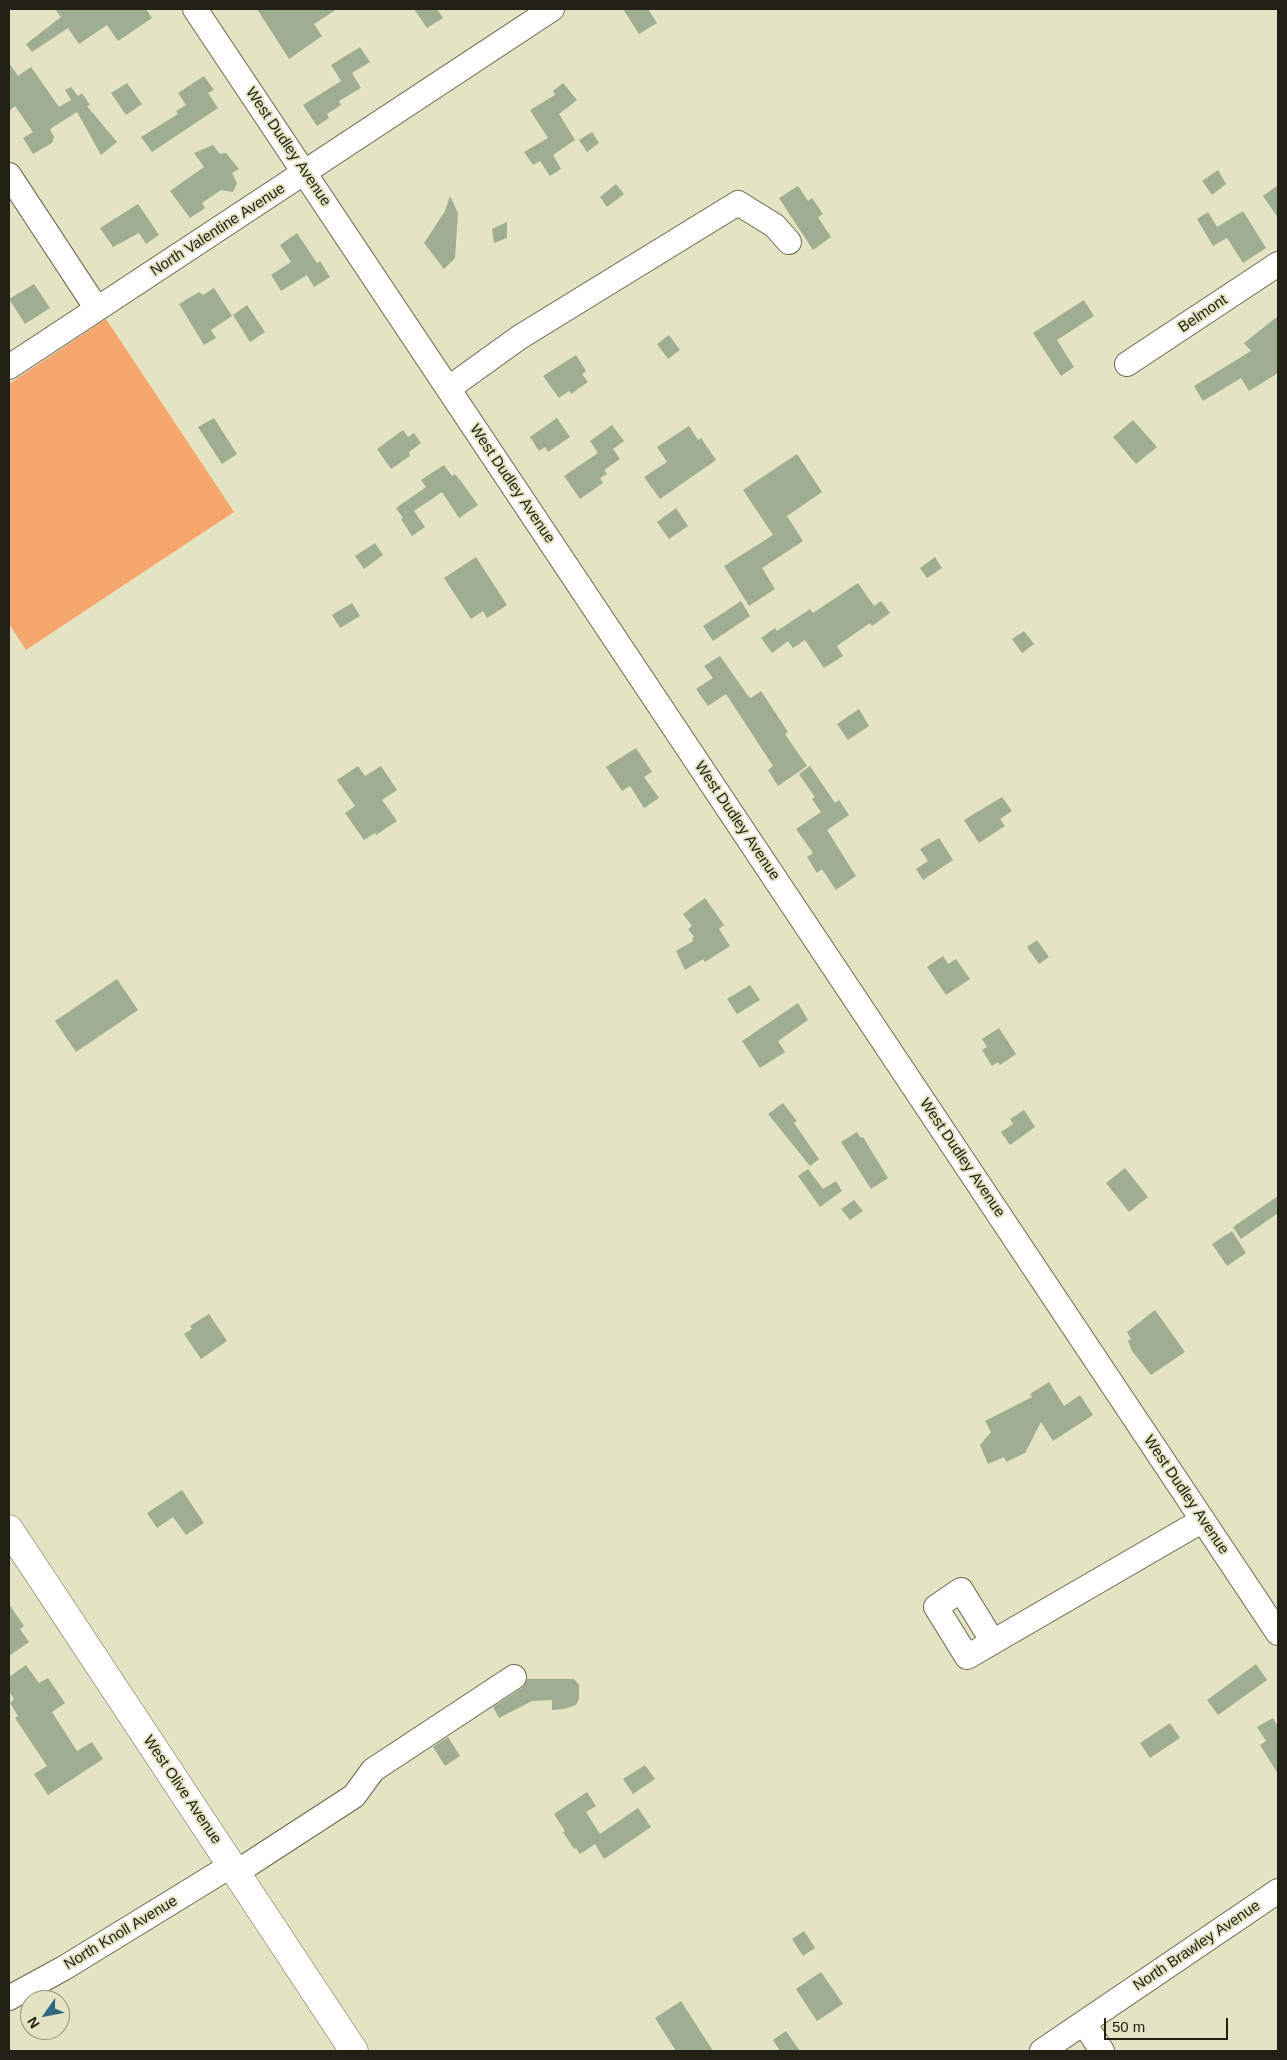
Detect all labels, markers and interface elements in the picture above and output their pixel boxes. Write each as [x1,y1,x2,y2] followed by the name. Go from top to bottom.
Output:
[242,84,334,210] street label: West Dudley Avenue
[147,180,289,280] street label: North Valentine Avenue
[1175,291,1231,337] street label: Belmont
[466,421,558,547] street label: West Dudley Avenue
[691,758,783,884] street label: West Dudley Avenue
[916,1095,1008,1221] street label: West Dudley Avenue
[1140,1432,1232,1558] street label: West Dudley Avenue
[139,1732,225,1848] street label: West Olive Avenue
[61,1892,181,1974] street label: North Knoll Avenue
[1130,1897,1264,1995] street label: North Brawley Avenue
[20,1990,70,2040] north arrow
[1107,2008,1231,2040] scale bar
[24,2014,43,2031] text: N
[1112,2018,1145,2035] text: 50 m

